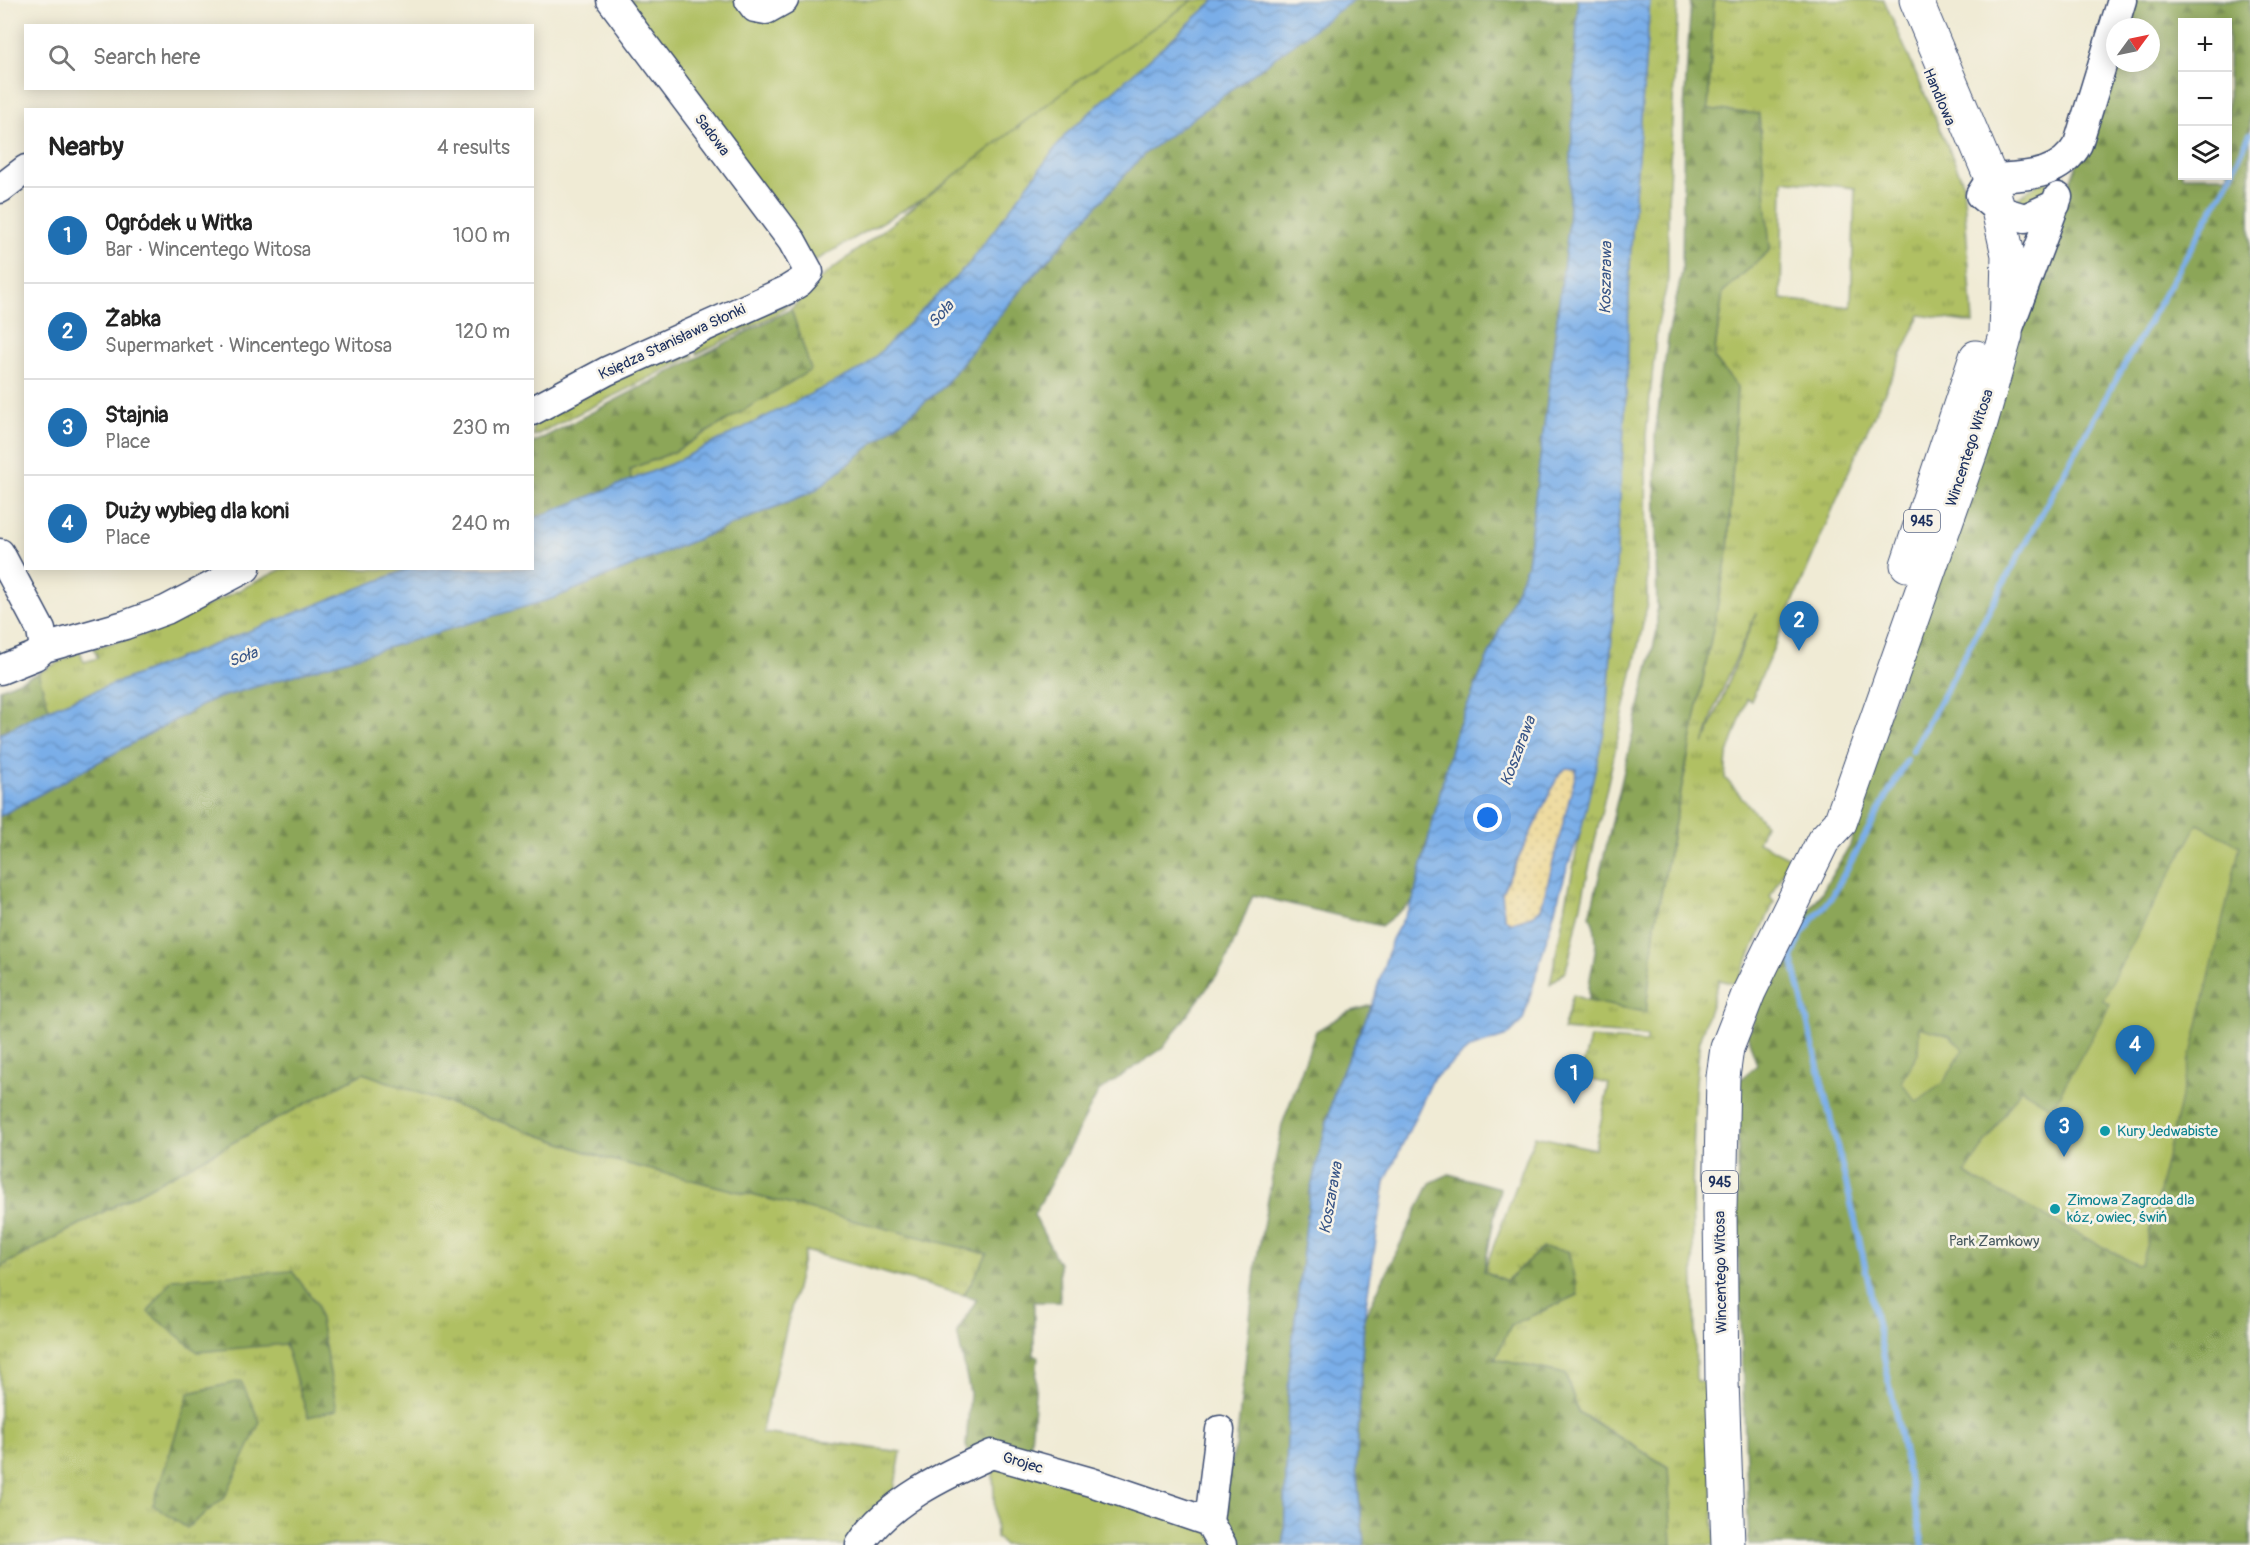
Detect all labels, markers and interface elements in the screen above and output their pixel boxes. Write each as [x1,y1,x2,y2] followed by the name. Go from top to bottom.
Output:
[2106,18,2160,72] north arrow
[2178,18,2232,180] map controls
[2178,18,2232,72] button: +
[24,24,534,90] search box
[45,41,78,74] icon: search
[93,43,200,71] text: Search here
[1918,65,1960,129] street label: Handlowa
[2178,72,2232,126] button: −
[690,110,734,160] street label: Sadowa
[2178,126,2232,180] button: layers
[48,131,124,163] text: Nearby
[437,135,510,160] text: 4 results
[105,209,253,237] text: Ogródek u Witka
[64,223,71,248] text: 1
[453,223,510,248] text: 100 m
[105,237,311,262] text: Bar · Wincentego Witosa
[1595,240,1617,314] water label: Koszarawa
[924,295,959,332] water label: Soła
[596,299,749,384] street label: Księdza Stanisława Słonki
[105,305,161,333] text: Żabka
[62,319,73,344] text: 2
[455,319,510,344] text: 120 m
[105,333,392,358] text: Supermarket · Wincentego Witosa
[1942,387,1998,509] street label: Wincentego Witosa
[105,401,169,429] text: Stajnia
[62,415,73,440] text: 3
[453,415,510,440] text: 230 m
[105,429,150,454] text: Place
[105,497,289,525] text: Duży wybieg dla koni
[1904,510,1940,532] road number: 945
[62,511,73,536] text: 4
[451,511,510,536] text: 240 m
[105,525,150,550] text: Place
[1780,602,1818,651] pin: 2
[226,642,262,671] water label: Soła
[1496,712,1541,788] water label: Koszarawa
[1473,803,1502,832] your location
[2116,1026,2154,1075] pin: 4
[1554,1054,1594,1104] pin: 1
[2044,1108,2084,1157] pin: 3
[2117,1122,2218,1141] place label: Kury Jedwabiste
[2098,1124,2112,1138] marker: Kury Jedwabiste
[1315,1159,1347,1235] water label: Koszarawa
[1702,1171,1738,1193] road number: 945
[2067,1191,2194,1227] place label: Zimowa Zagroda dla kóz, owiec, świń
[2048,1202,2062,1216] marker: Zimowa Zagroda dla kóz, owiec, świń
[1710,1211,1732,1333] street label: Wincentego Witosa
[1949,1232,2040,1251] park label: Park Zamkowy
[1000,1448,1046,1478] street label: Grojec

